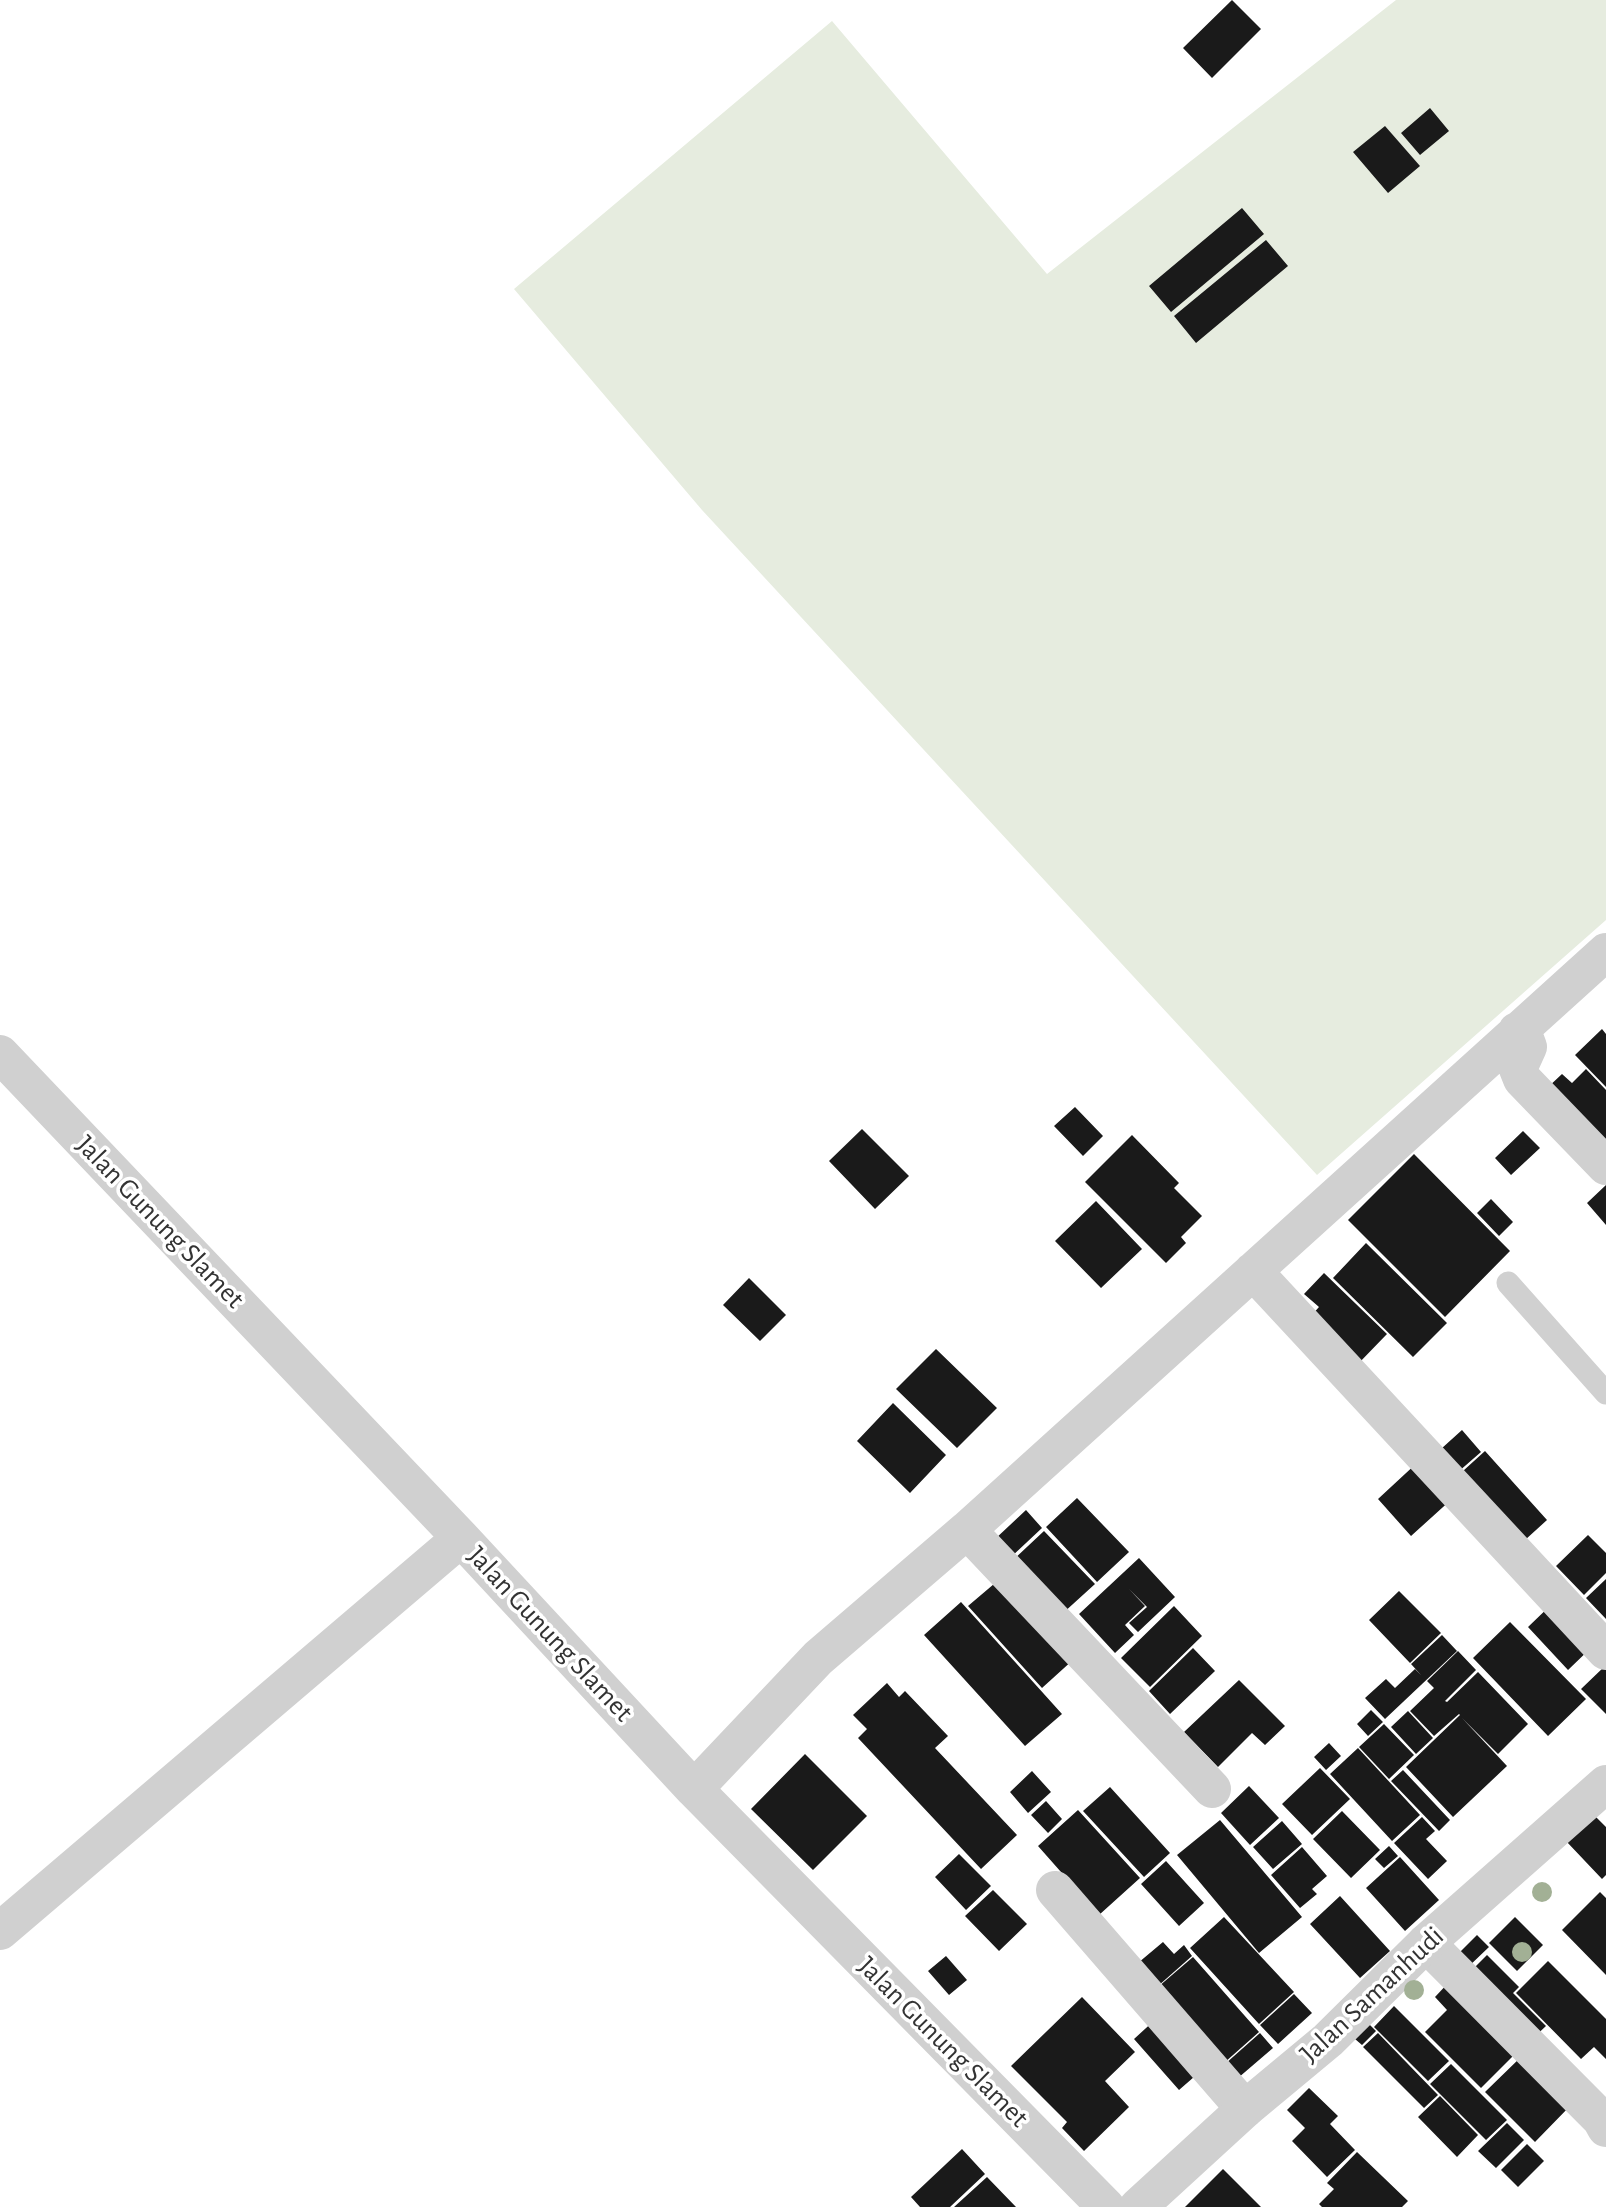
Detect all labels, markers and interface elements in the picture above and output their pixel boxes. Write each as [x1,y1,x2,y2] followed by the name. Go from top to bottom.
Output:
[69,1128,251,1316] street label: Jalan Gunung Slamet
[460,1539,640,1729] street label: Jalan Gunung Slamet
[1293,1920,1451,2070] street label: Jalan Samanhudi
[851,1950,1035,2134] street label: Jalan Gunung Slamet

